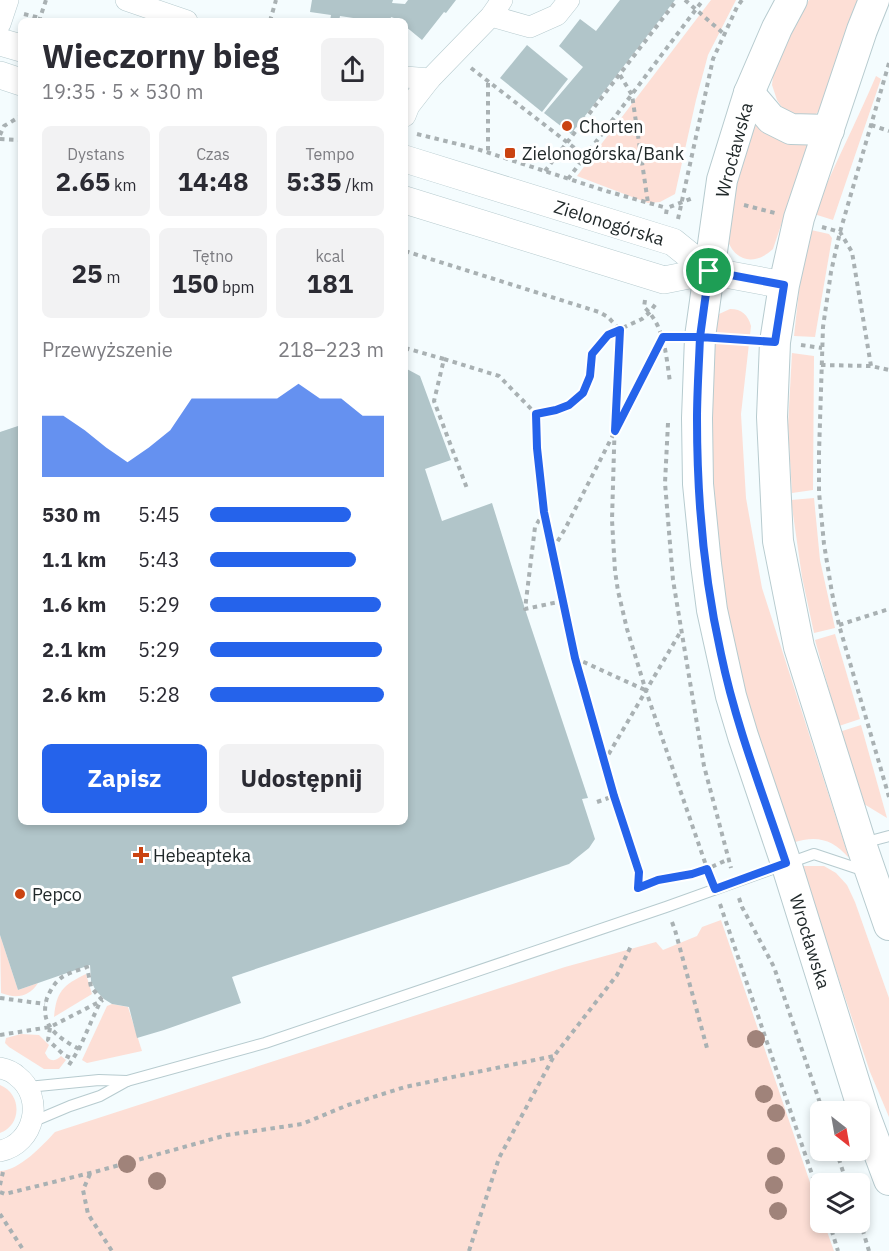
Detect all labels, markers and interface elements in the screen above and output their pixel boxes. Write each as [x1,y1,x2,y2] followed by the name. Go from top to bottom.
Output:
[42,34,279,77] text: Wieczorny bieg
[321,38,384,101] button: share
[42,78,203,105] text: 19:35 · 5 × 530 m
[710,100,758,200] street label: Wrocławska
[579,115,644,138] place label: Chorten
[560,119,574,133] marker: Chorten
[522,142,685,165] place label: Zielonogórska/Bank
[67,144,125,164] text: Dystans
[196,144,230,164] text: Czas
[305,144,355,164] text: Tempo
[503,146,517,160] marker: Zielonogórska/Bank
[55,164,110,198] text: 2.65
[178,164,248,198] text: 14:48
[286,164,342,198] text: 5:35
[110,175,137,195] text: km
[342,175,374,195] text: /km
[552,194,668,250] street label: Zielonogórska
[683,245,734,296] pin
[193,246,233,266] text: Tętno
[315,246,345,266] text: kcal
[692,254,725,287] icon: arrive
[72,256,103,290] text: 25
[171,266,218,300] text: 150
[307,266,353,300] text: 181
[103,267,120,287] text: m
[218,277,255,297] text: bpm
[42,336,173,363] text: Przewyższenie
[278,336,384,363] text: 218–223 m
[42,501,101,528] text: 530 m
[138,501,180,528] text: 5:45
[42,546,106,573] text: 1.1 km
[138,546,180,573] text: 5:43
[42,591,106,618] text: 1.6 km
[138,591,180,618] text: 5:29
[42,636,106,663] text: 2.1 km
[138,636,180,663] text: 5:29
[42,681,106,708] text: 2.6 km
[138,681,180,708] text: 5:28
[42,744,207,813] button: Zapisz
[219,744,384,813] button: Udostępnij
[153,844,251,867] place label: Hebeapteka
[134,848,148,862] marker: Hebeapteka
[32,883,82,906] place label: Pepco
[13,887,27,901] marker: Pepco
[785,891,836,992] street label: Wrocławska
[810,1101,870,1161] north arrow
[810,1101,870,1233] map controls
[810,1173,870,1233] button: layers

